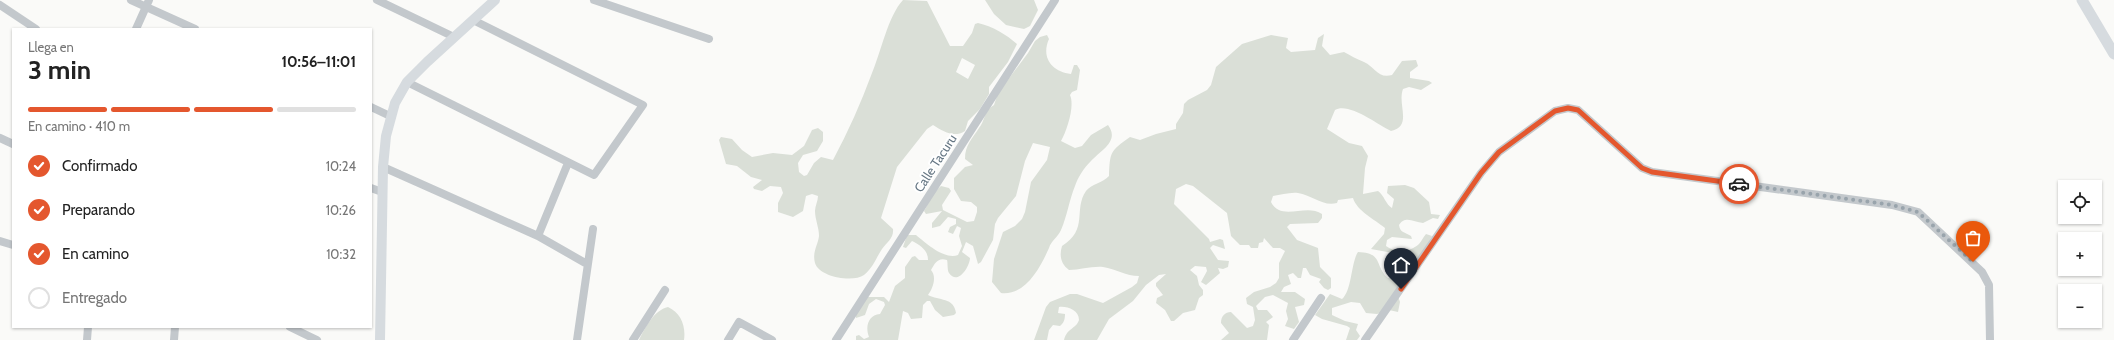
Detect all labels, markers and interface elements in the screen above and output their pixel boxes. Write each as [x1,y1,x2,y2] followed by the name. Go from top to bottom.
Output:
[28,39,74,55] text: Llega en
[281,53,356,71] text: 10:56–11:01
[28,54,91,86] text: 3 min
[28,118,130,134] text: En camino · 410 m
[910,131,960,195] street label: Calle Tacuru
[28,155,50,177] icon: check
[62,157,137,175] text: Confirmado
[326,158,356,174] text: 10:24
[1719,164,1759,204] courier
[1728,173,1750,195] icon: car
[2058,180,2102,328] map controls
[2058,180,2102,224] button: locate
[28,199,50,221] icon: check
[62,201,135,219] text: Preparando
[326,202,356,218] text: 10:26
[1956,221,1990,262] pin
[1962,227,1984,249] icon: bag
[2058,232,2102,276] button: +
[28,243,50,265] icon: check
[62,245,129,263] text: En camino
[326,246,356,262] text: 10:32
[1384,248,1418,289] pin
[1390,254,1412,276] icon: home
[2058,284,2102,328] button: −
[62,289,127,307] text: Entregado

